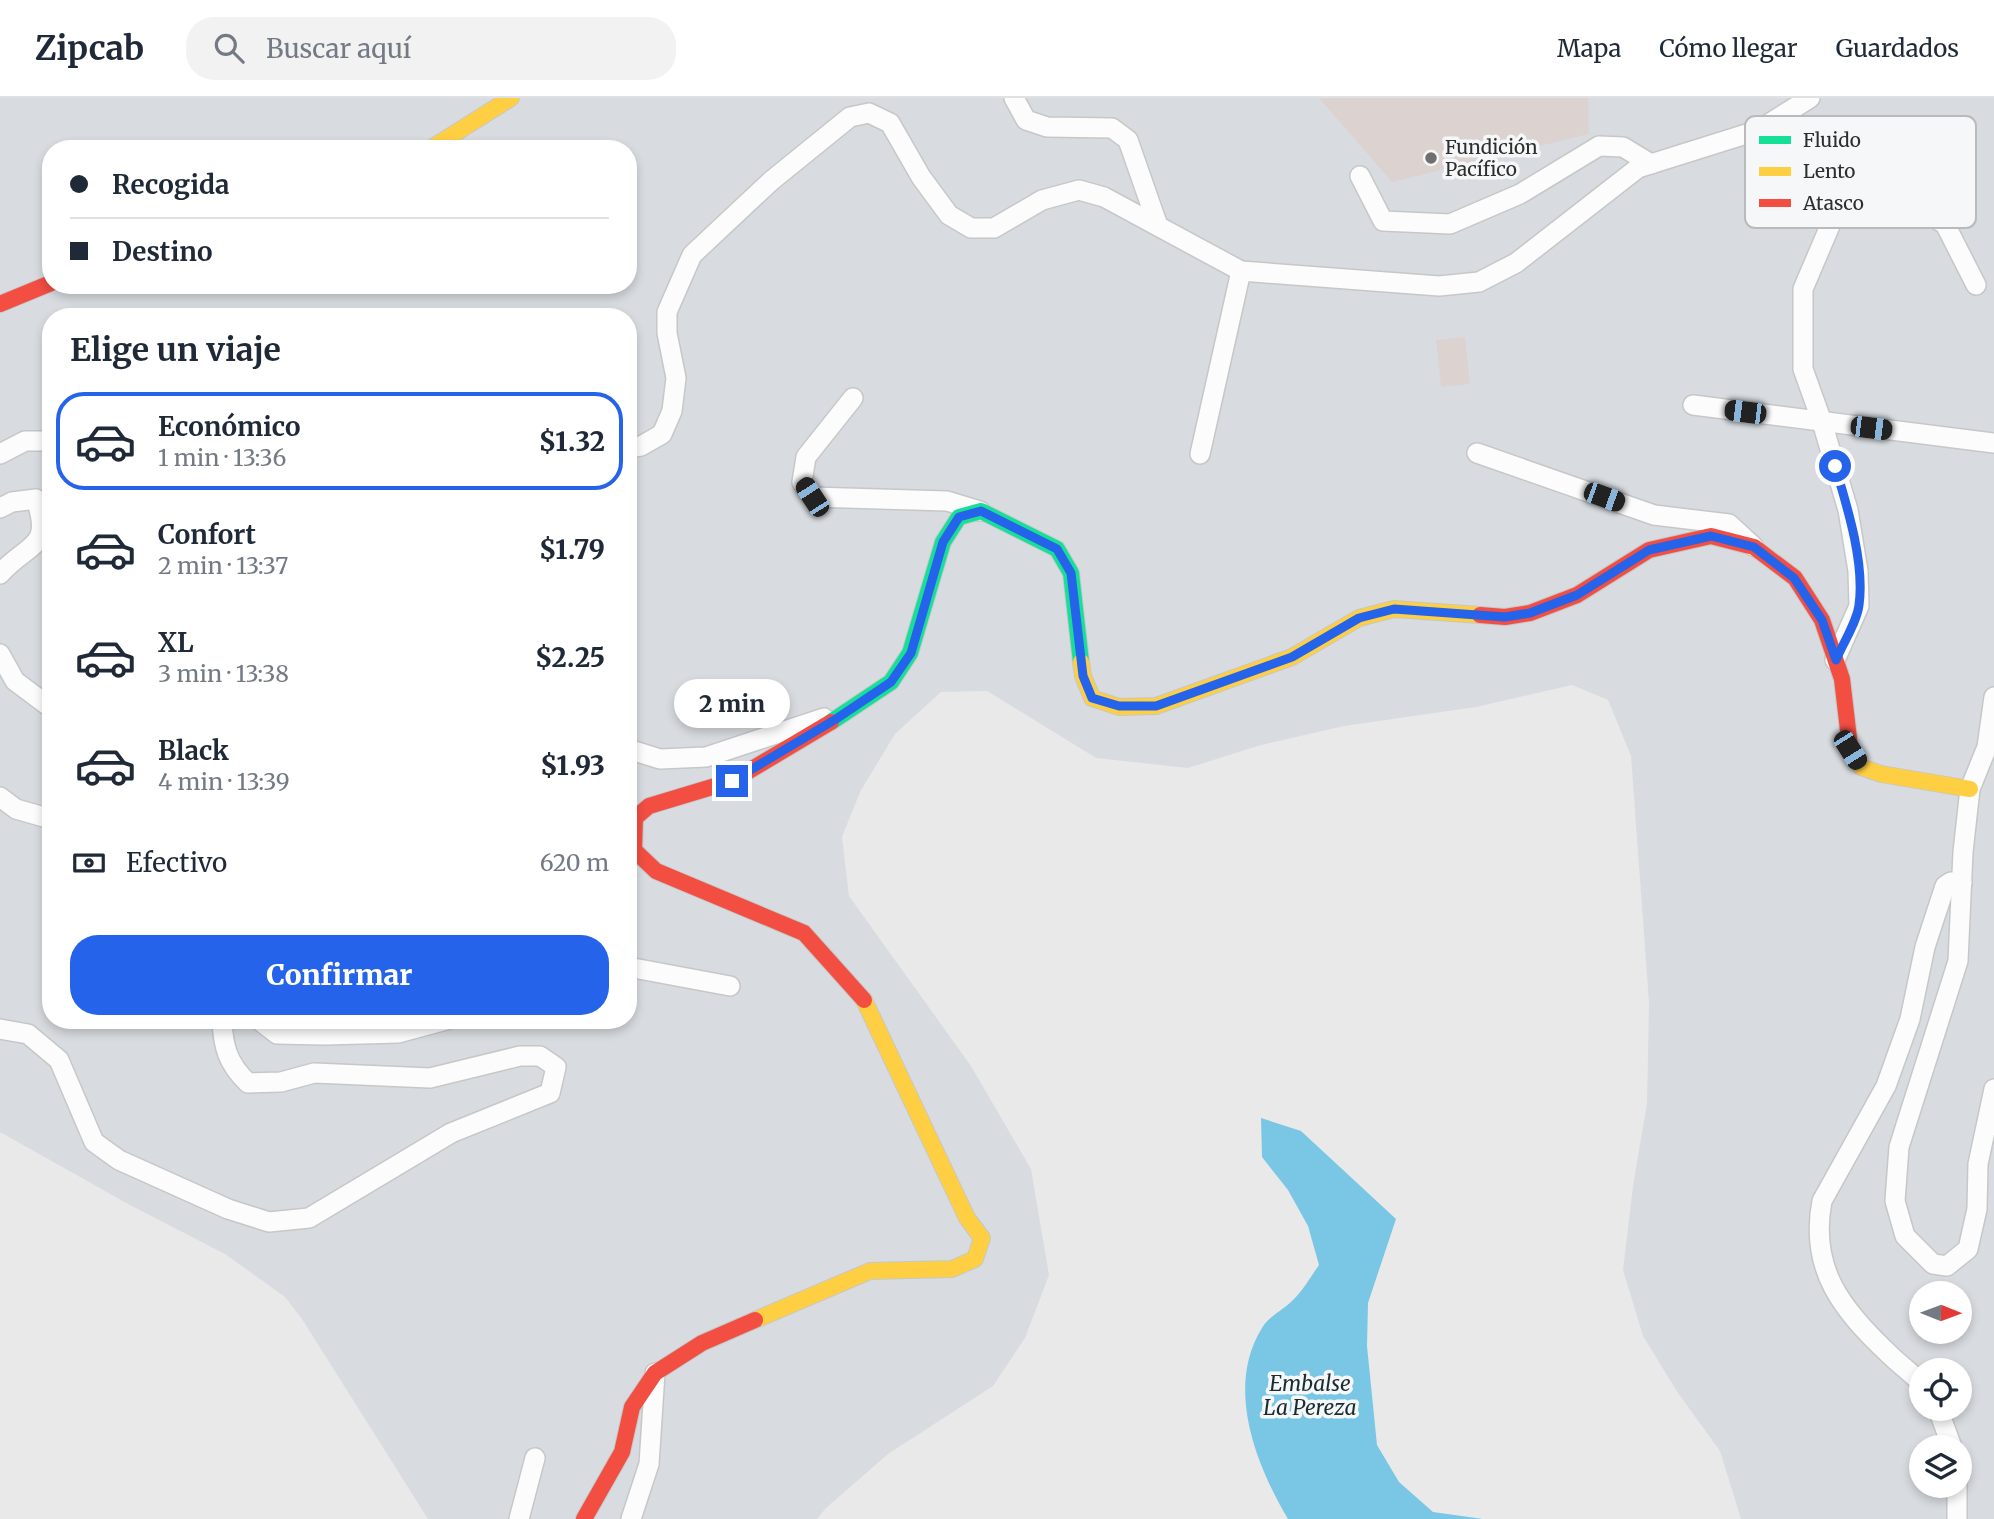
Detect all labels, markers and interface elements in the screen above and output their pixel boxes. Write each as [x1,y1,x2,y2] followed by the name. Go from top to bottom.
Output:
[186,17,676,80] search box
[35,28,144,69] text: Zipcab
[210,29,248,67] icon: search
[266,32,411,65] text: Buscar aquí
[1557,33,1621,64] text: Mapa
[1659,33,1798,64] text: Cómo llegar
[1836,33,1959,64] text: Guardados
[1745,116,1976,228] legend
[1803,128,1861,152] text: Fluido
[1445,135,1538,181] place label: Fundición Pacífico
[1423,150,1439,166] marker: Fundición Pacífico
[1803,159,1855,183] text: Lento
[112,168,230,201] text: Recogida
[1802,191,1864,215] text: Atasco
[112,235,212,268] text: Destino
[70,330,281,370] text: Elige un viaje
[1723,399,1768,425] car
[74,410,137,473] icon: car
[158,410,301,443] text: Económico
[1849,415,1894,441] car
[539,425,605,458] text: $1.32
[158,443,286,472] text: 1 min · 13:36
[1819,450,1851,482] route start
[792,474,833,520] car
[1581,480,1628,514] car
[74,518,137,581] icon: car
[158,518,256,551] text: Confort
[539,533,605,566] text: $1.79
[158,551,288,580] text: 2 min · 13:37
[74,626,137,689] icon: car
[158,626,194,659] text: XL
[535,641,605,674] text: $2.25
[158,659,289,688] text: 3 min · 13:38
[674,680,790,728] callout: 2 min
[699,689,765,718] text: 2 min
[1830,727,1871,773] car
[74,734,137,797] icon: car
[158,734,229,767] text: Black
[540,749,605,782] text: $1.93
[716,765,748,797] route end
[158,767,290,796] text: 4 min · 13:39
[70,844,108,882] icon: cash
[126,846,227,879] text: Efectivo
[540,848,609,877] text: 620 m
[70,935,609,1015] button: Confirmar
[1909,1281,1972,1344] north arrow
[1909,1281,1972,1498] map controls
[1909,1358,1972,1421] button: locate
[1263,1370,1357,1421] water label: Embalse La Pereza
[1909,1435,1972,1498] button: layers

